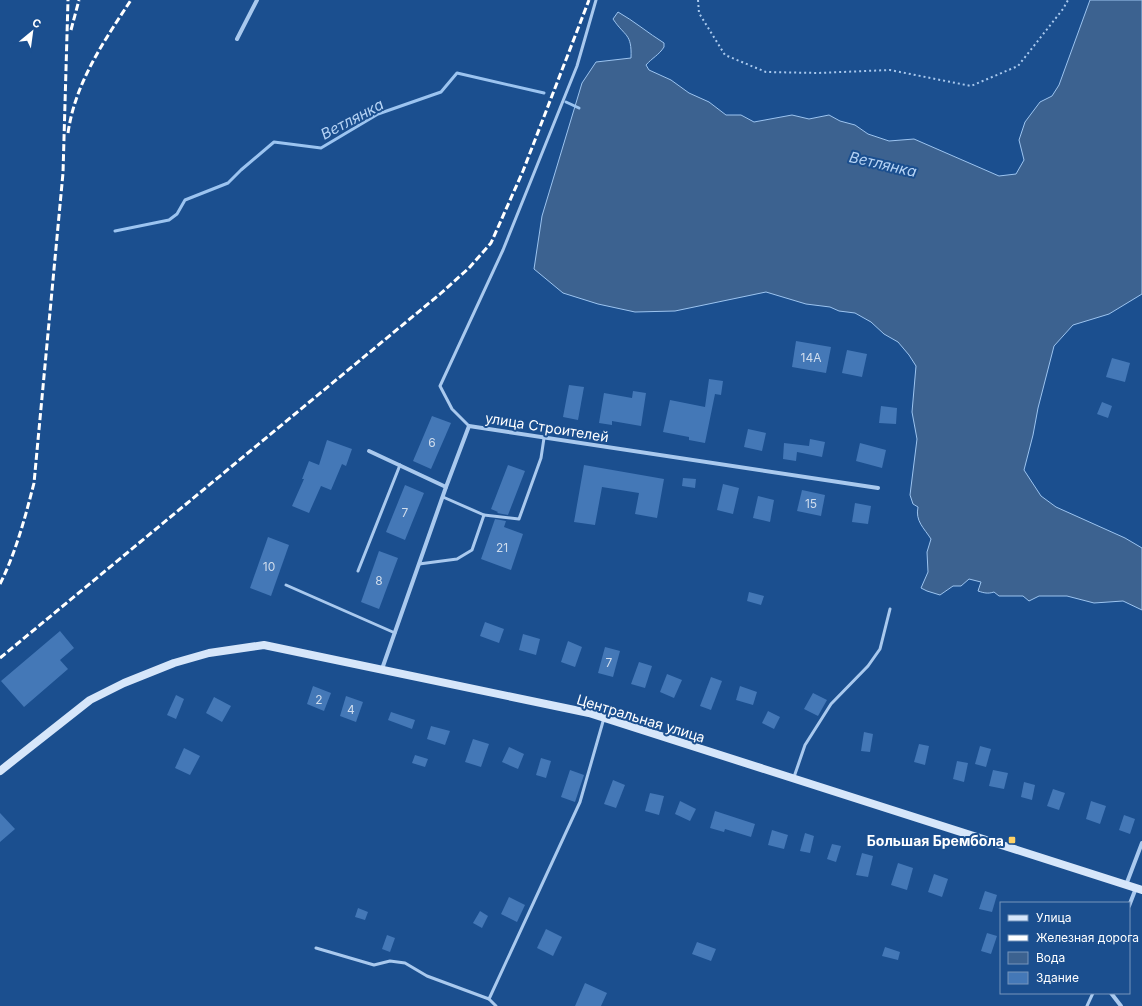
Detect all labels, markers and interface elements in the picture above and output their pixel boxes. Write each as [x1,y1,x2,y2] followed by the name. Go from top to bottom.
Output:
[12,12,52,52] north arrow
[30,15,44,31] text: С
[317,95,387,143] water label: Ветлянка
[847,147,919,181] water label: Ветлянка
[801,350,821,365] house number: 14А
[484,409,610,445] street label: улица Строителей
[428,435,436,450] house number: 6
[805,496,817,511] house number: 15
[402,505,409,520] house number: 7
[496,540,508,555] house number: 21
[263,559,275,574] house number: 10
[375,573,383,588] house number: 8
[606,655,613,670] house number: 7
[575,690,707,746] street label: Центральная улица
[315,692,323,707] house number: 2
[347,702,355,717] house number: 4
[867,832,1004,849] place label: Большая Брембола
[1007,835,1017,845] marker: Большая Брембола
[1000,902,1130,994] legend
[1036,910,1071,925] text: Улица
[1036,930,1139,945] text: Железная дорога
[1036,950,1065,965] text: Вода
[1036,970,1079,985] text: Здание

